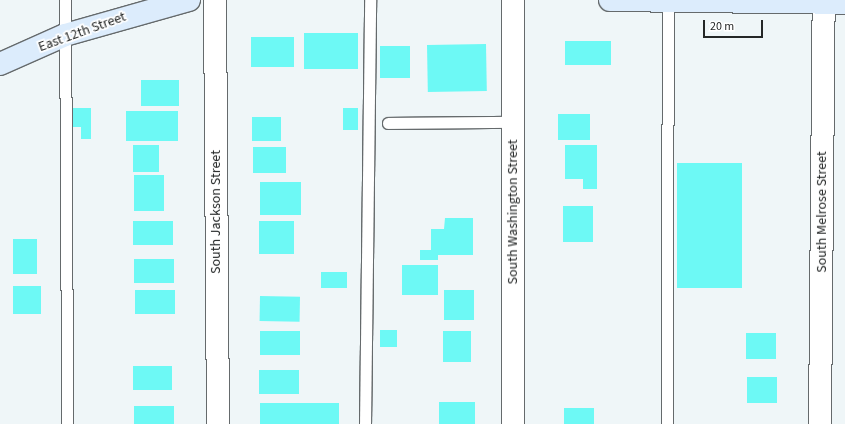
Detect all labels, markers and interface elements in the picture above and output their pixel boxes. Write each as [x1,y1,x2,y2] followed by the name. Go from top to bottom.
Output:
[36,8,128,56] street label: East 12th Street
[705,12,765,38] scale bar
[710,18,734,35] text: 20 m
[505,140,521,284] street label: South Washington Street
[208,150,224,274] street label: South Jackson Street
[814,151,830,273] street label: South Melrose Street

